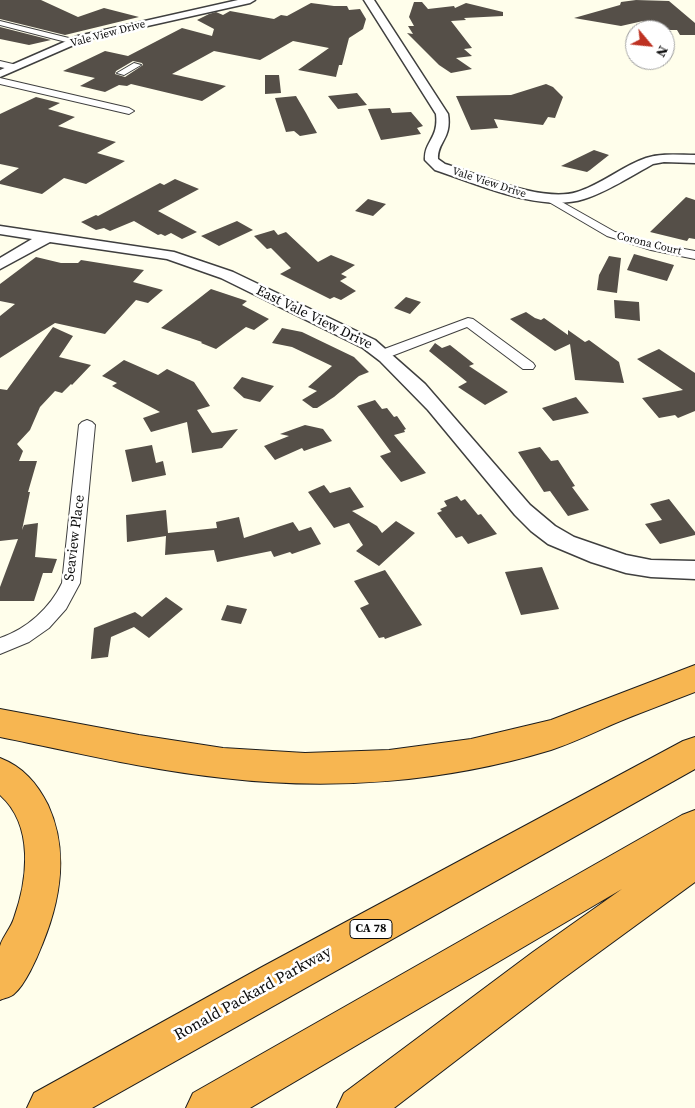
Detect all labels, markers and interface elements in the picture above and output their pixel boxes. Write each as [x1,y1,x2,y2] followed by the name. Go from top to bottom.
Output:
[69,18,147,50] street label: Vale View Drive
[625,20,675,70] north arrow
[651,42,674,61] text: N
[450,165,528,201] street label: Vale View Drive
[615,230,683,258] street label: Corona Court
[253,283,375,353] street label: East Vale View Drive
[61,494,89,582] street label: Seaview Place
[350,920,392,939] road number: CA 78
[171,943,335,1045] street label: Ronald Packard Parkway

